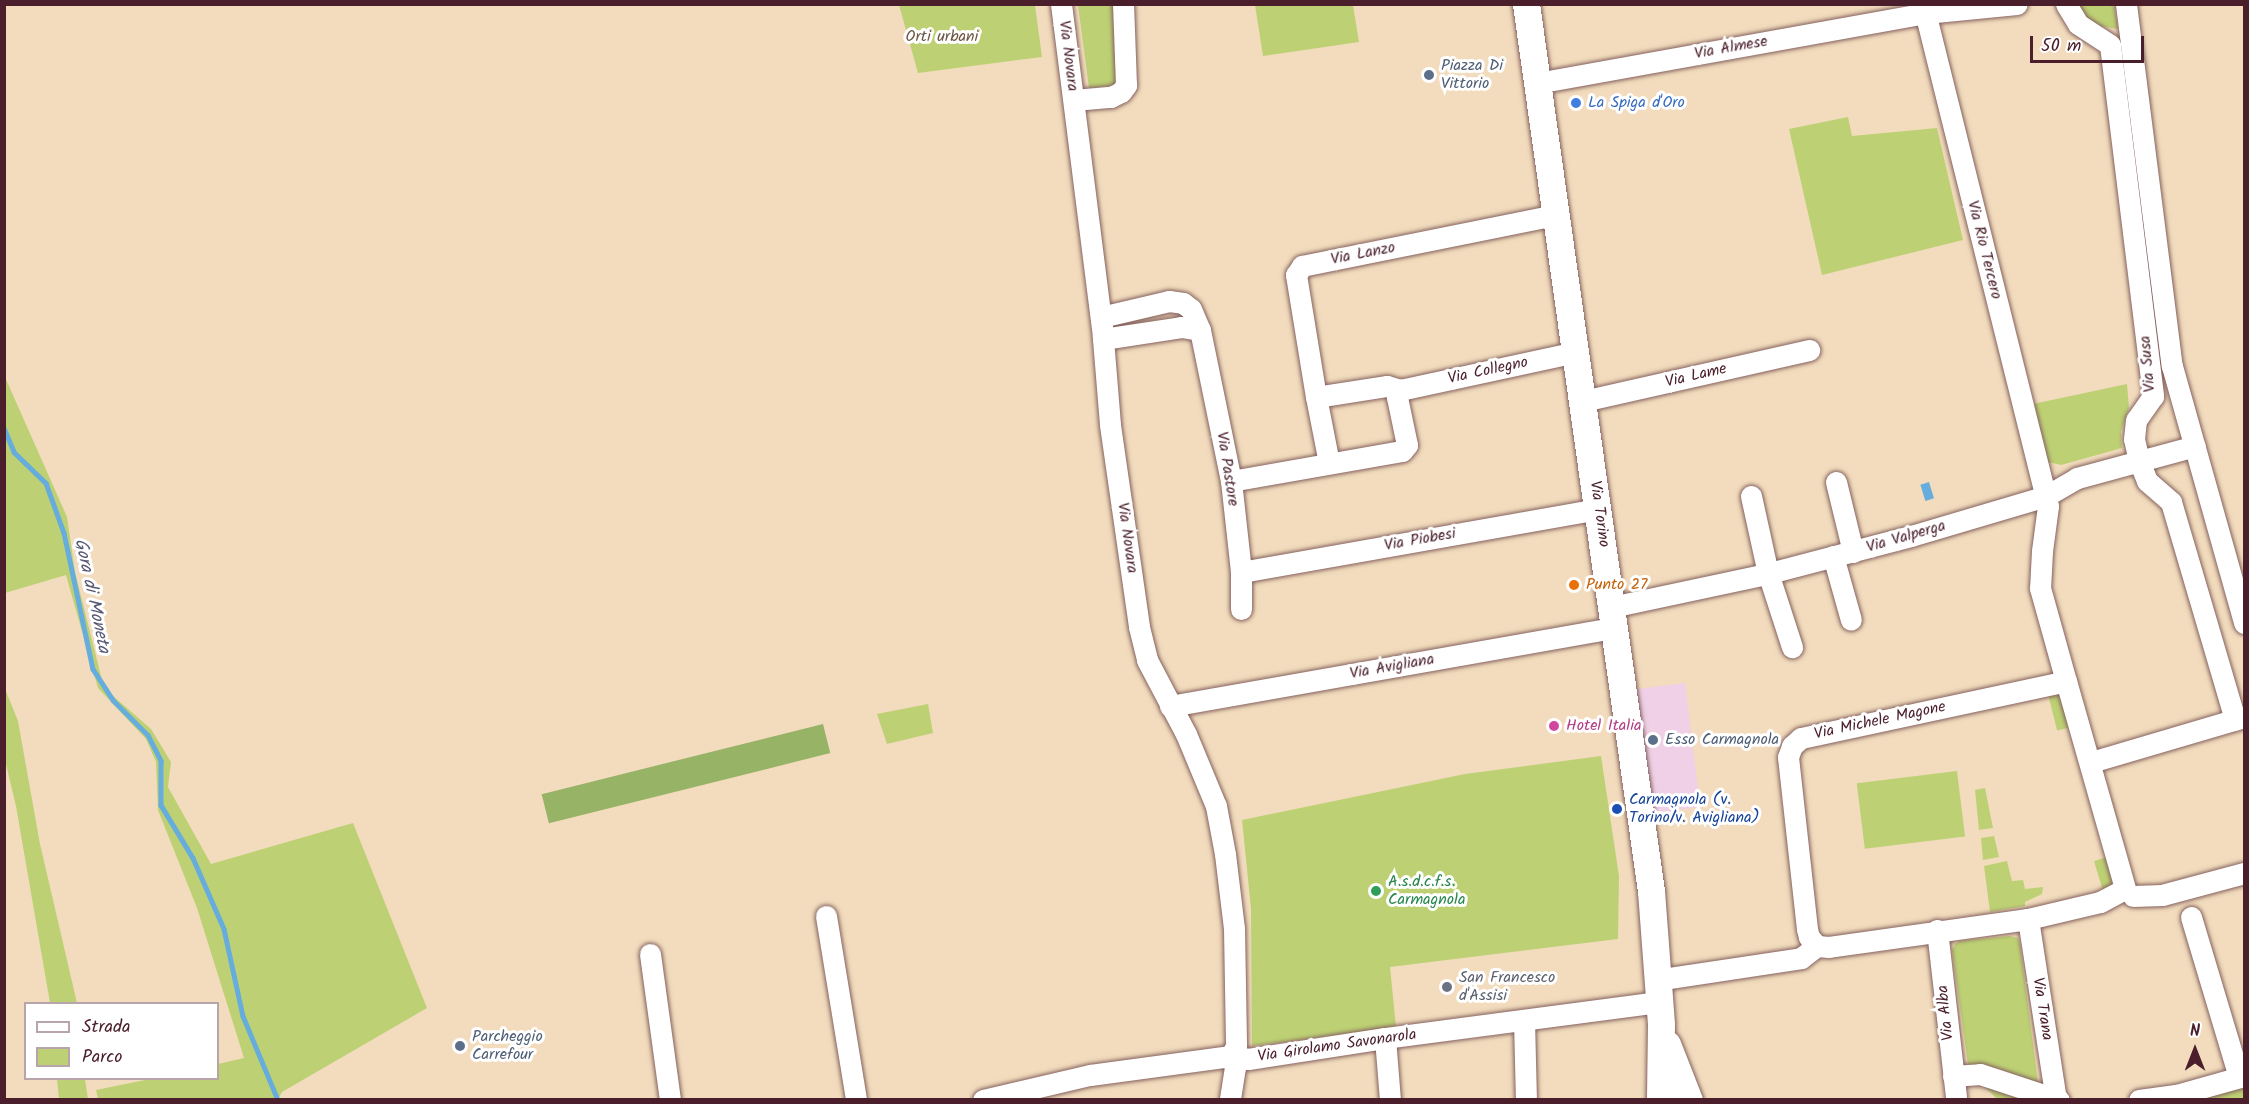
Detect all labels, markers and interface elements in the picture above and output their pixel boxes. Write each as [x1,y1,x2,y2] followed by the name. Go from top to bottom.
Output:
[1054,19,1082,93] street label: Via Novara
[2033,24,2147,62] scale bar
[906,27,978,47] park label: Orti urbani
[1693,32,1769,64] street label: Via Almese
[2041,32,2081,61] text: 50 m
[1441,56,1503,94] place label: Piazza Di Vittorio
[1422,68,1436,82] marker: Piazza Di Vittorio
[1588,93,1685,113] place label: La Spiga d'Oro
[1569,96,1583,110] marker: La Spiga d'Oro
[1962,199,2006,301] street label: Via Rio Tercero
[1329,238,1397,270] street label: Via Lanzo
[2136,335,2160,393] street label: Via Susa
[1446,353,1530,389] street label: Via Collegno
[1663,360,1729,392] street label: Via Lame
[1212,430,1242,508] street label: Via Pastore
[1585,480,1613,548] street label: Via Torino
[1113,501,1141,575] street label: Via Novara
[1864,517,1948,557] street label: Via Valperga
[1383,524,1457,556] street label: Via Piobesi
[68,537,114,655] water label: Gora di Moneta
[1586,575,1647,595] place label: Punto 27
[1567,578,1581,592] marker: Punto 27
[1348,650,1436,684] street label: Via Avigliana
[1813,698,1947,744] street label: Via Michele Magone
[1566,716,1642,736] place label: Hotel Italia
[1547,719,1561,733] marker: Hotel Italia
[1665,730,1779,750] place label: Esso Carmagnola
[1646,733,1660,747] marker: Esso Carmagnola
[1629,790,1760,828] place label: Carmagnola (v. Torino/v. Avigliana)
[1610,802,1624,816] marker: Carmagnola (v. Torino/v. Avigliana)
[1388,872,1465,910] place label: A.s.d.c.f.s. Carmagnola
[1369,884,1383,898] marker: A.s.d.c.f.s. Carmagnola
[1459,968,1555,1006] place label: San Francesco d'Assisi
[2028,976,2056,1042] street label: Via Trana
[1440,980,1454,994] marker: San Francesco d'Assisi
[1934,984,1958,1042] street label: Via Alba
[24,1002,219,1080] legend
[82,1013,130,1042] text: Strada
[2190,1019,2200,1044] text: N
[2165,1020,2225,1080] north arrow
[1256,1025,1418,1067] street label: Via Girolamo Savonarola
[472,1027,543,1065] place label: Parcheggio Carrefour
[453,1039,467,1053] marker: Parcheggio Carrefour
[82,1043,122,1072] text: Parco

